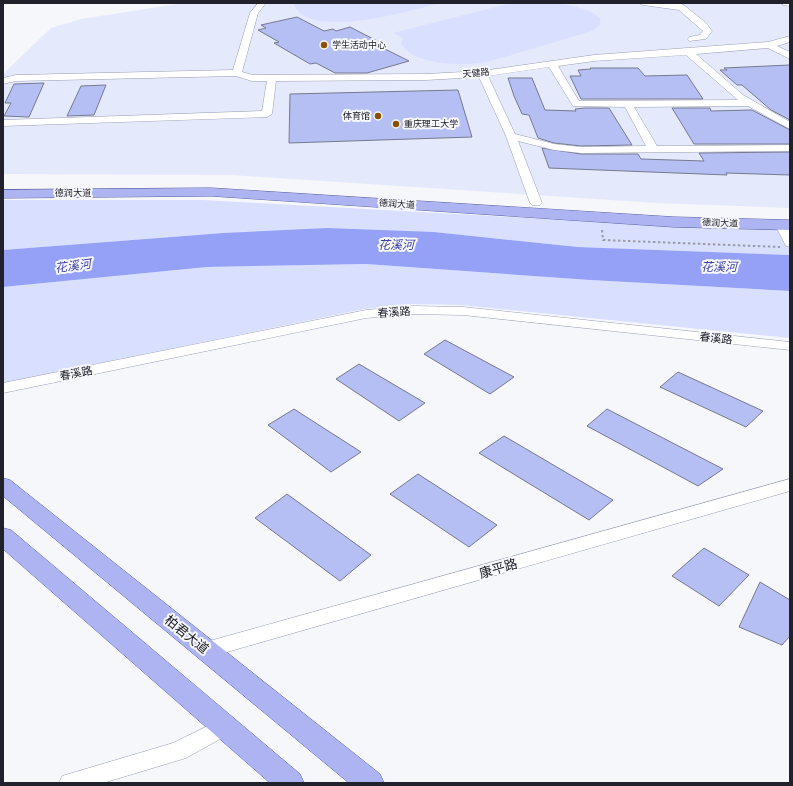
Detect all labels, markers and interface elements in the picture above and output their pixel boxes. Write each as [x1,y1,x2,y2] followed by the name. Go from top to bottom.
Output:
[332,38,386,51] place label: 学生活动中心
[319,40,329,50] marker: 学生活动中心
[462,65,490,80] street label: 天健路
[343,109,370,122] place label: 体育馆
[373,111,383,121] marker: 体育馆
[404,117,458,130] place label: 重庆理工大学
[391,119,401,129] marker: 重庆理工大学
[55,186,91,199] street label: 德润大道
[379,196,415,211] street label: 德润大道
[702,215,738,230] street label: 德润大道
[378,236,416,253] water label: 花溪河
[54,255,94,276] water label: 花溪河
[701,258,739,275] water label: 花溪河
[377,303,411,320] street label: 春溪路
[699,328,733,347] street label: 春溪路
[58,362,94,383] street label: 春溪路
[477,554,519,582] street label: 康平路
[161,611,213,657] street label: 柏君大道

